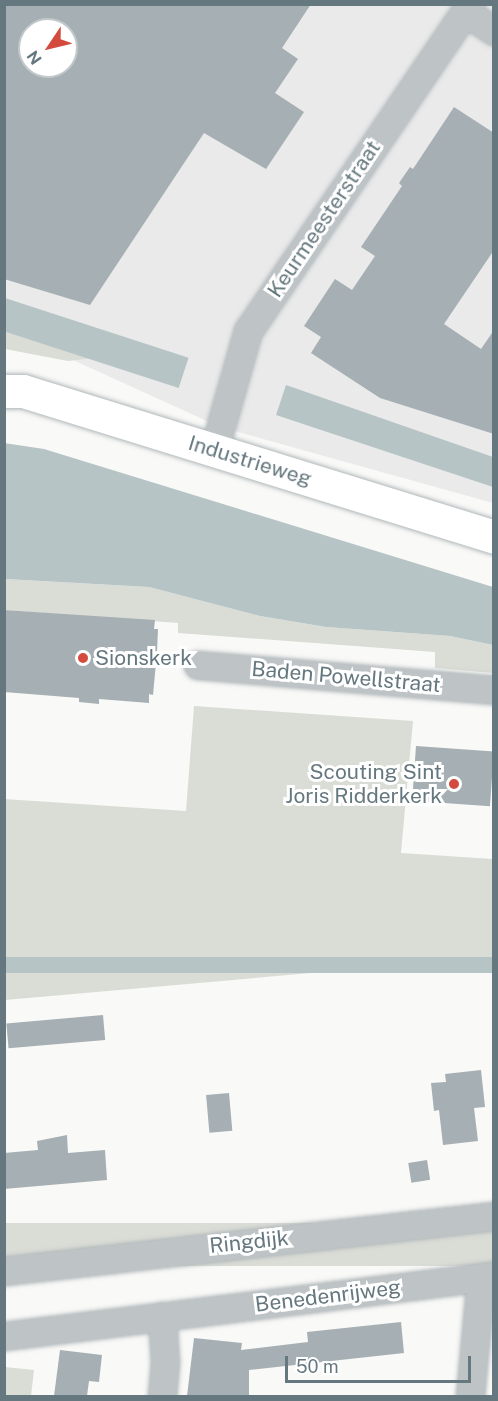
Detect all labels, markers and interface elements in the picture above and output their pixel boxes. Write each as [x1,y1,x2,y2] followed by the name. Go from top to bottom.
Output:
[18,18,78,78] north arrow
[23,47,46,68] text: N
[262,136,386,302] street label: Keurmeesterstraat
[185,430,315,492] street label: Industrieweg
[95,645,192,671] place label: Sionskerk
[76,651,90,665] marker: Sionskerk
[250,656,442,698] street label: Baden Powellstraat
[285,759,442,809] place label: Scouting Sint Joris Ridderkerk
[447,777,461,791] marker: Scouting Sint Joris Ridderkerk
[208,1225,290,1259] street label: Ringdijk
[254,1275,402,1317] street label: Benedenrijweg
[288,1344,474,1382] scale bar
[296,1356,339,1377] text: 50 m

